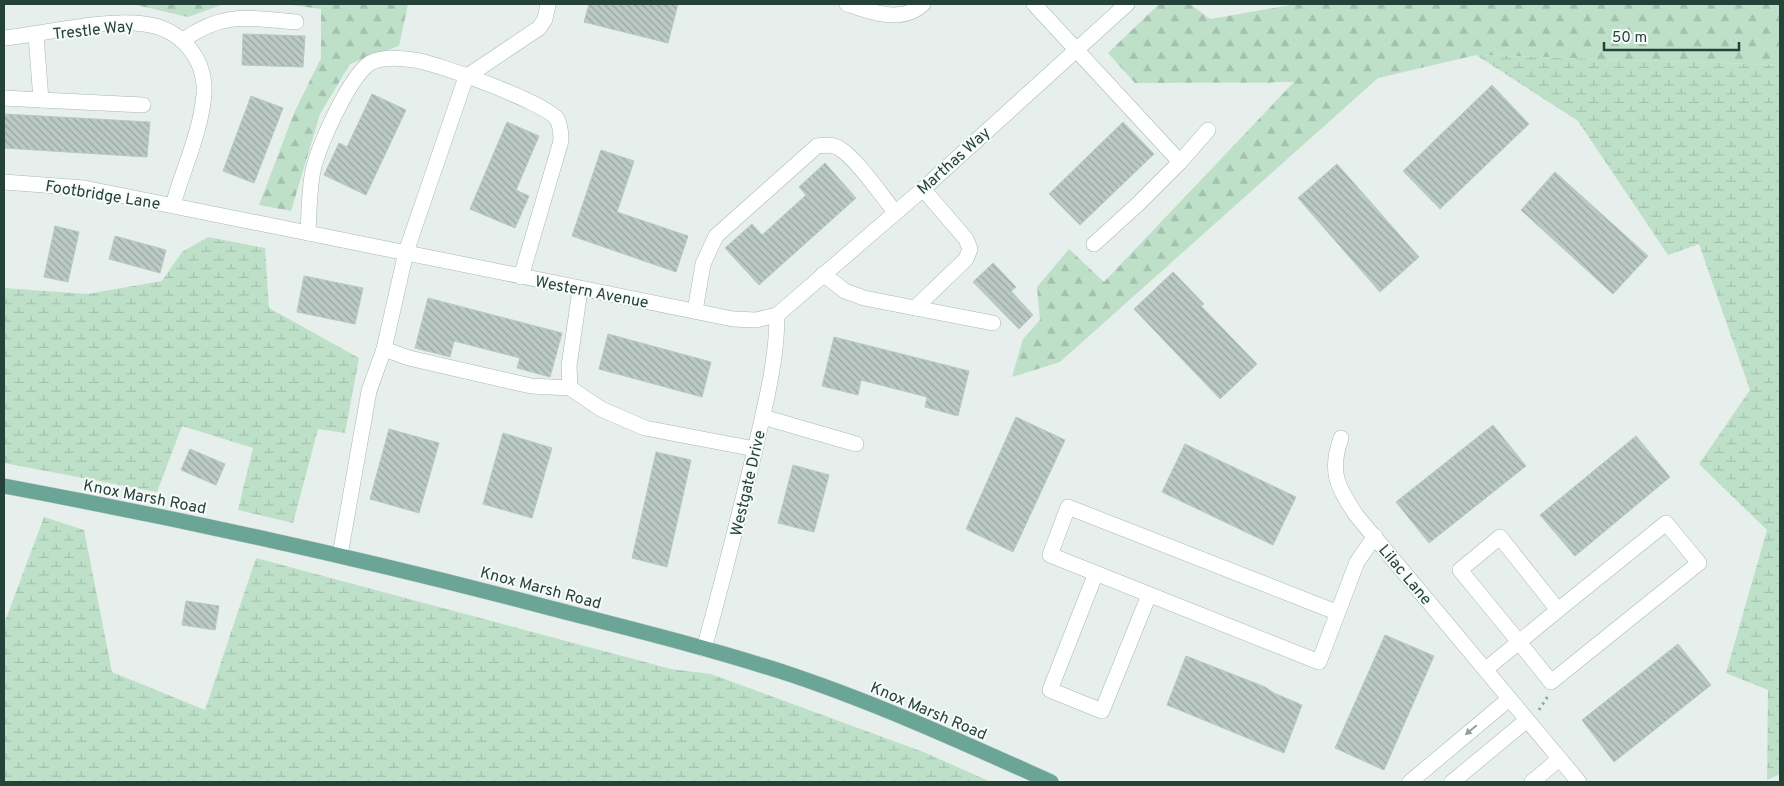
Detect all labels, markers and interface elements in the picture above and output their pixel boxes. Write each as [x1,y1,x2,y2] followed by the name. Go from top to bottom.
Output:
[52,17,135,45] street label: Trestle Way
[1604,20,1739,52] scale bar
[1612,29,1647,48] text: 50 m
[914,123,995,200] street label: Marthas Way
[44,177,162,215] street label: Footbridge Lane
[533,272,650,314] street label: Western Avenue
[727,428,771,538] street label: Westgate Drive
[81,476,208,520] street label: Knox Marsh Road
[1373,541,1436,610] street label: Lilac Lane
[478,563,603,615] street label: Knox Marsh Road
[867,678,990,745] street label: Knox Marsh Road
[1466,724,1478,736] one-way arrow

